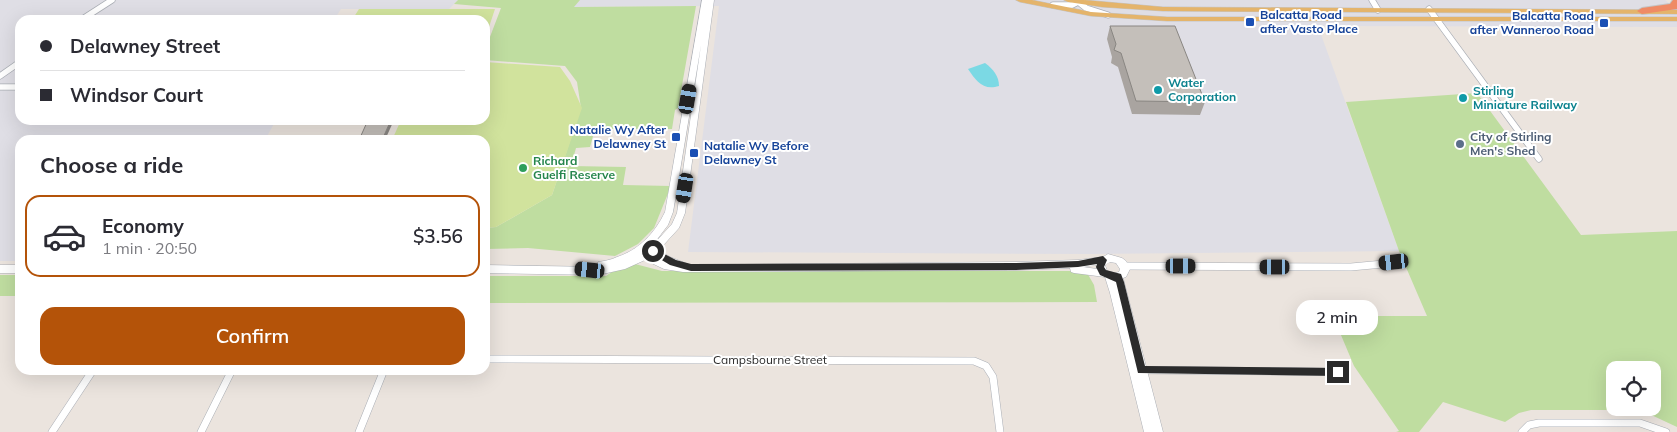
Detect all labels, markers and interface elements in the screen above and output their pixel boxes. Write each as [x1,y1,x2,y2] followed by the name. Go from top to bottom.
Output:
[1260,7,1358,36] place label: Balcatta Road after Vasto Place
[1470,8,1594,37] place label: Balcatta Road after Wanneroo Road
[1244,16,1256,28] marker: Balcatta Road after Vasto Place
[1598,17,1610,29] marker: Balcatta Road after Wanneroo Road
[70,34,220,58] text: Delawney Street
[1168,75,1236,104] place label: Water Corporation
[70,83,203,107] text: Windsor Court
[678,83,697,115] car
[1473,83,1577,112] place label: Stirling Miniature Railway
[1152,84,1164,96] marker: Water Corporation
[1457,92,1469,104] marker: Stirling Miniature Railway
[570,122,666,151] place label: Natalie Wy After Delawney St
[1470,129,1552,158] place label: City of Stirling Men's Shed
[670,131,682,143] marker: Natalie Wy After Delawney St
[704,138,809,167] place label: Natalie Wy Before Delawney St
[1454,138,1466,150] marker: City of Stirling Men's Shed
[688,147,700,159] marker: Natalie Wy Before Delawney St
[40,151,183,179] text: Choose a ride
[533,153,615,182] place label: Richard Guelfi Reserve
[517,162,529,174] marker: Richard Guelfi Reserve
[675,172,694,204] car
[42,214,87,259] icon: car
[102,214,184,238] text: Economy
[413,224,463,248] text: $3.56
[102,238,197,258] text: 1 min · 20:50
[642,240,664,262] route start
[1378,253,1409,271] car
[1166,259,1196,274] car
[1260,260,1290,275] car
[574,261,605,279] car
[1297,300,1379,334] callout: 2 min
[40,307,465,365] button: Confirm
[1316,307,1358,327] text: 2 min
[713,352,827,367] street label: Campsbourne Street
[1327,361,1349,383] route end
[1606,361,1661,416] map controls
[1606,361,1661,416] button: locate

